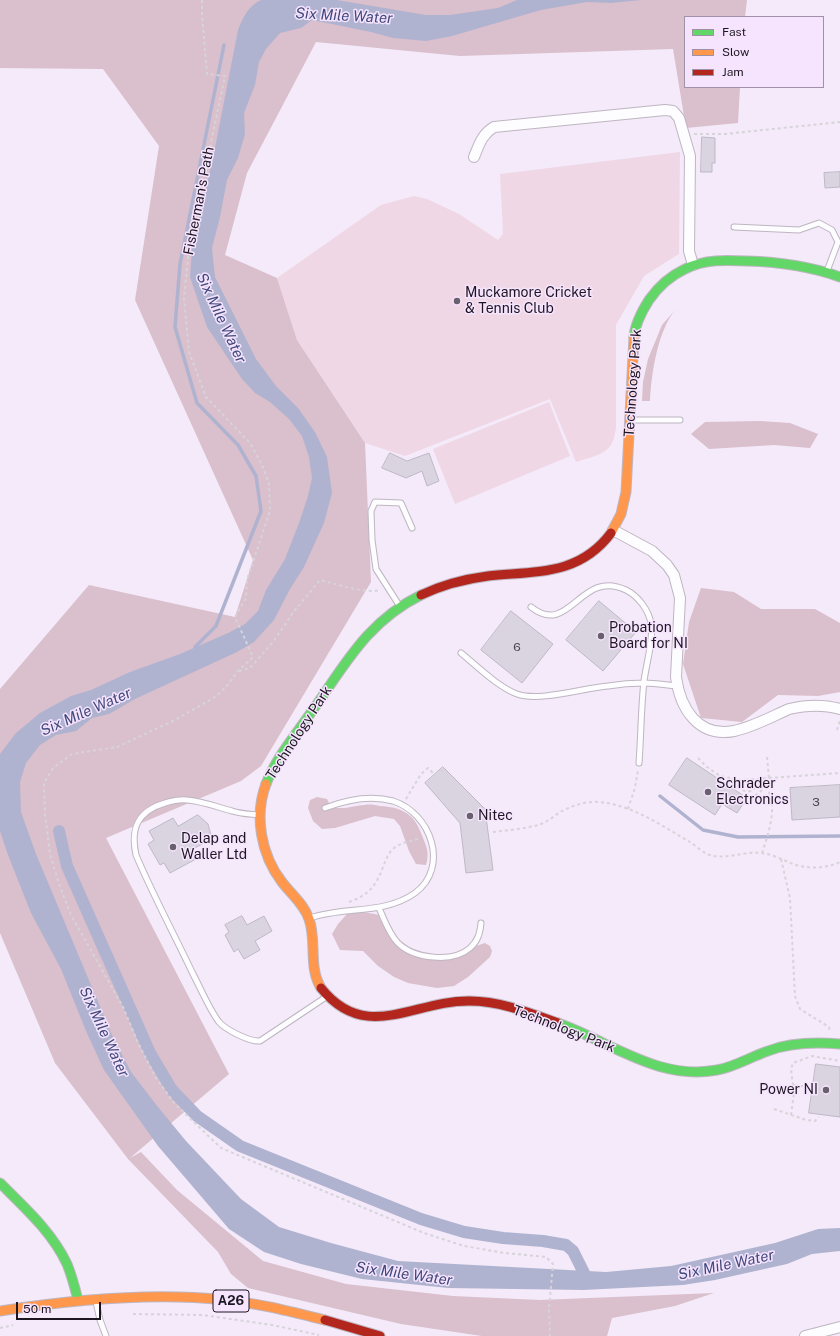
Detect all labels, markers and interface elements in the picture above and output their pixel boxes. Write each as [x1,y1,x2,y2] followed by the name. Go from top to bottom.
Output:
[295,4,393,28] water label: Six Mile Water
[684,16,824,88] legend
[722,25,746,39] text: Fast
[722,45,749,59] text: Slow
[722,65,744,79] text: Jam
[180,145,218,257] street label: Fisherman's Path
[192,270,250,366] water label: Six Mile Water
[465,285,592,318] place label: Muckamore Cricket & Tennis Club
[452,296,462,306] marker: Muckamore Cricket & Tennis Club
[621,329,645,437] street label: Technology Park
[609,620,688,652] place label: Probation Board for NI
[596,631,606,641] marker: Probation Board for NI
[513,640,521,654] house number: 6
[263,683,335,783] street label: Technology Park
[38,684,134,740] water label: Six Mile Water
[716,776,789,808] place label: Schrader Electronics
[703,787,713,797] marker: Schrader Electronics
[812,795,820,809] house number: 3
[478,808,513,824] place label: Nitec
[465,811,475,821] marker: Nitec
[181,831,247,864] place label: Delap and Waller Ltd
[168,842,178,852] marker: Delap and Waller Ltd
[75,984,133,1080] water label: Six Mile Water
[511,1002,617,1056] street label: Technology Park
[759,1082,818,1098] place label: Power NI
[821,1085,831,1095] marker: Power NI
[676,1246,776,1284] water label: Six Mile Water
[354,1258,454,1290] water label: Six Mile Water
[213,1290,249,1312] road number: A26
[18,1294,103,1320] scale bar
[23,1302,51,1316] text: 50 m

